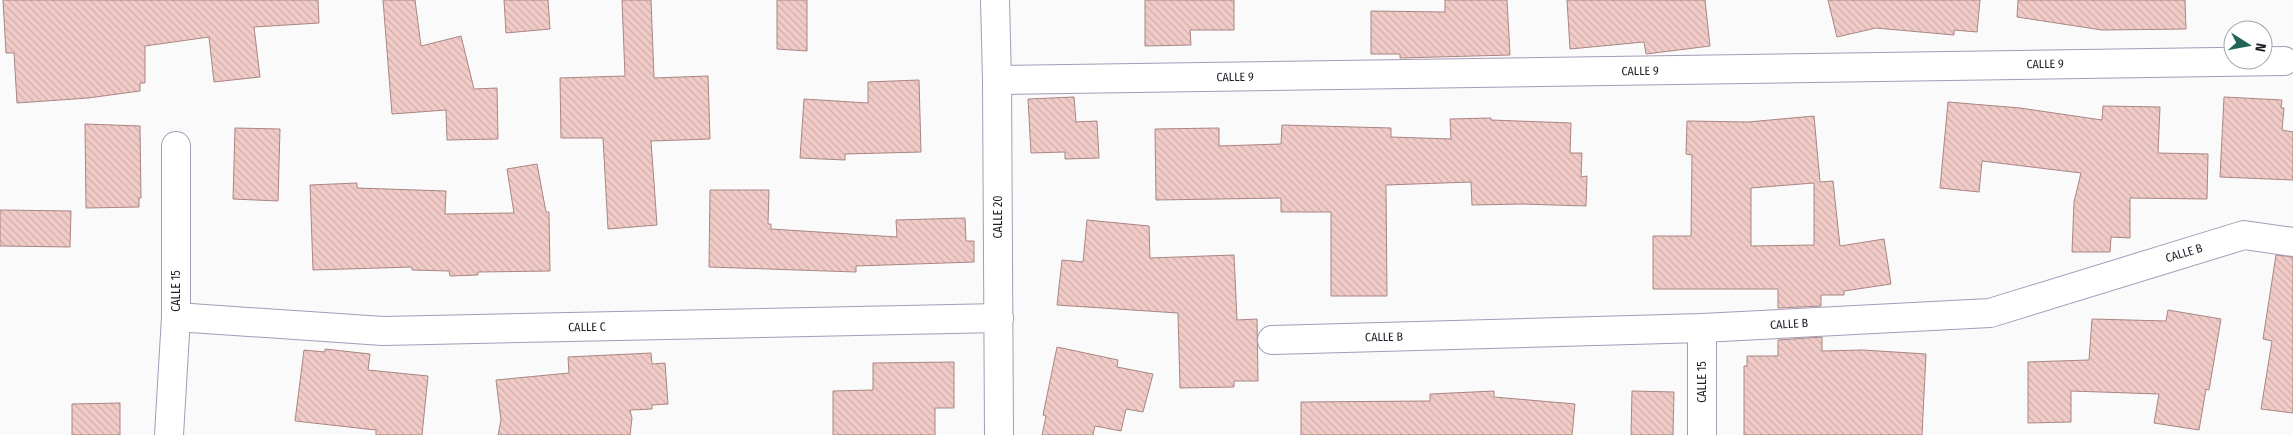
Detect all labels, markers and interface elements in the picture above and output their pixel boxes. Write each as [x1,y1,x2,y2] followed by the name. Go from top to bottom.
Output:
[2223,20,2273,70] north arrow
[2251,42,2269,53] text: N
[2026,57,2064,71] street label: CALLE 9
[1621,64,1659,78] street label: CALLE 9
[1216,70,1254,84] street label: CALLE 9
[991,195,1005,239] street label: CALLE 20
[2164,241,2205,265] street label: CALLE B
[169,270,183,312] street label: CALLE 15
[1770,316,1809,332] street label: CALLE B
[568,320,606,334] street label: CALLE C
[1365,330,1404,344] street label: CALLE B
[1695,361,1709,403] street label: CALLE 15

